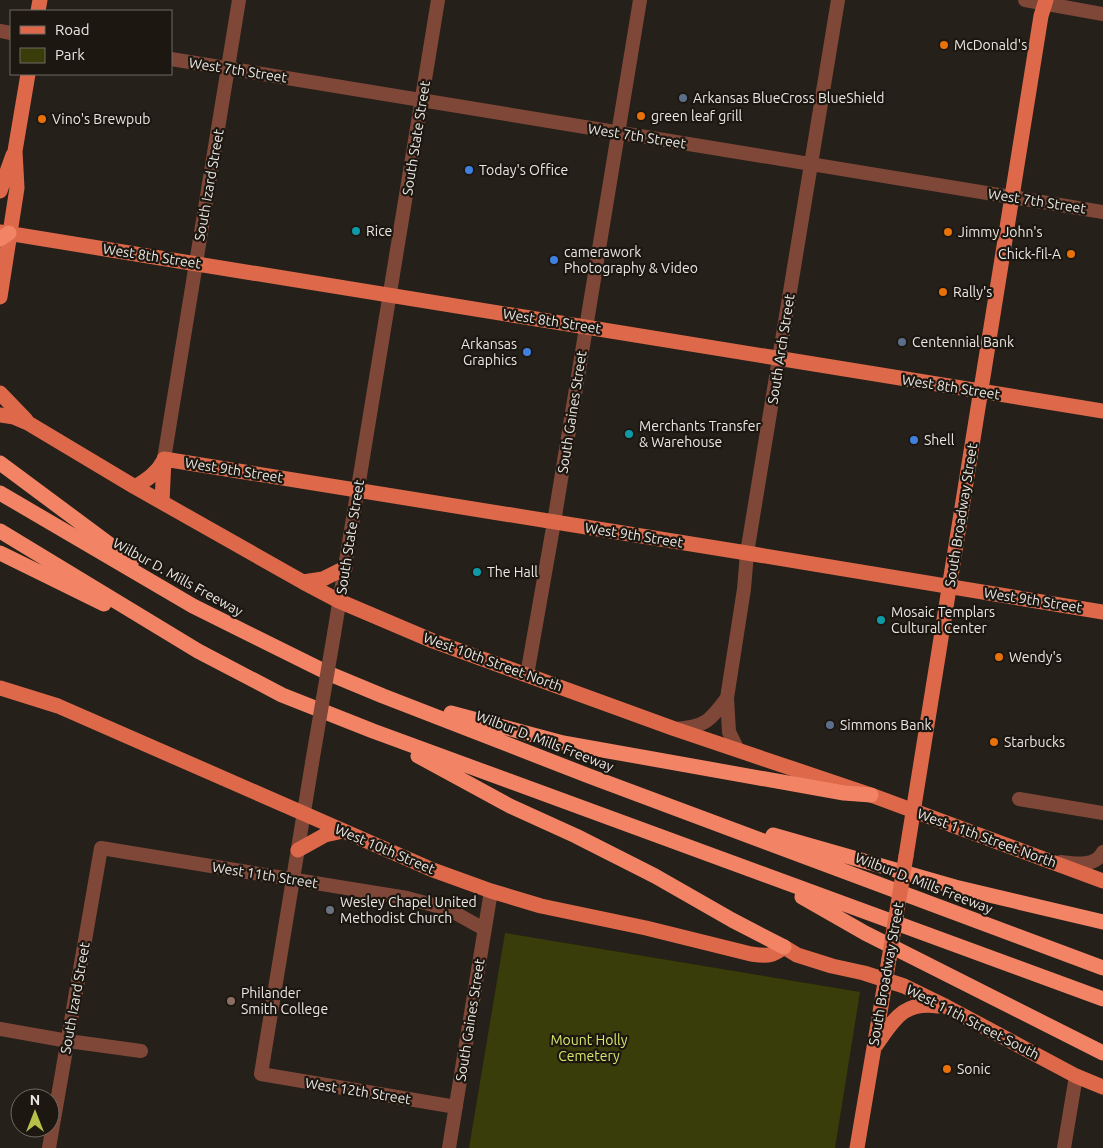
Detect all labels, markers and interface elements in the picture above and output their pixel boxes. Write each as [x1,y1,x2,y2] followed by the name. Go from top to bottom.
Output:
[10,10,172,75] legend
[55,21,90,38] text: Road
[954,37,1027,53] place label: McDonald's
[938,39,950,51] marker: McDonald's
[55,46,85,63] text: Park
[188,54,289,86] street label: West 7th Street
[399,79,433,196] street label: South State Street
[693,90,885,106] place label: Arkansas BlueCross BlueShield
[677,92,689,104] marker: Arkansas BlueCross BlueShield
[651,108,743,124] place label: green leaf grill
[635,110,647,122] marker: green leaf grill
[52,111,150,127] place label: Vino's Brewpub
[36,113,48,125] marker: Vino's Brewpub
[587,120,688,152] street label: West 7th Street
[191,127,227,242] street label: South Izard Street
[479,162,568,178] place label: Today's Office
[463,164,475,176] marker: Today's Office
[987,185,1088,217] street label: West 7th Street
[366,223,392,239] place label: Rice
[958,224,1043,240] place label: Jimmy John's
[350,225,362,237] marker: Rice
[942,226,954,238] marker: Jimmy John's
[102,240,203,272] street label: West 8th Street
[564,244,698,276] place label: camerawork Photography & Video
[998,246,1061,262] place label: Chick-fil-A
[1065,248,1077,260] marker: Chick-fil-A
[548,254,560,266] marker: camerawork Photography & Video
[953,284,992,300] place label: Rally's
[937,286,949,298] marker: Rally's
[764,292,798,405] street label: South Arch Street
[502,305,603,337] street label: West 8th Street
[912,334,1014,350] place label: Centennial Bank
[461,336,517,368] place label: Arkansas Graphics
[896,336,908,348] marker: Centennial Bank
[521,346,533,358] marker: Arkansas Graphics
[554,349,590,475] street label: South Gaines Street
[901,371,1002,403] street label: West 8th Street
[639,418,762,450] place label: Merchants Transfer & Warehouse
[623,428,635,440] marker: Merchants Transfer & Warehouse
[924,432,955,448] place label: Shell
[908,434,920,446] marker: Shell
[942,442,980,588] street label: South Broadway Street
[184,454,285,486] street label: West 9th Street
[333,478,367,595] street label: South State Street
[584,519,685,551] street label: West 9th Street
[110,535,246,620] street label: Wilbur D. Mills Freeway
[487,564,538,580] place label: The Hall
[471,566,483,578] marker: The Hall
[983,584,1084,616] street label: West 9th Street
[891,604,995,636] place label: Mosaic Templars Cultural Center
[875,614,887,626] marker: Mosaic Templars Cultural Center
[421,629,565,695] street label: West 10th Street North
[1009,649,1062,665] place label: Wendy's
[993,651,1005,663] marker: Wendy's
[474,707,616,775] street label: Wilbur D. Mills Freeway
[840,717,932,733] place label: Simmons Bank
[824,719,836,731] marker: Simmons Bank
[1004,734,1065,750] place label: Starbucks
[988,736,1000,748] marker: Starbucks
[915,805,1059,871] street label: West 11th Street North
[333,821,438,877] street label: West 10th Street
[853,849,995,917] street label: Wilbur D. Mills Freeway
[211,859,319,891] street label: West 11th Street
[340,894,477,926] place label: Wesley Chapel United Methodist Church
[866,901,907,1047] street label: South Broadway Street
[324,904,336,916] marker: Wesley Chapel United Methodist Church
[57,940,93,1055] street label: South Izard Street
[452,957,488,1083] street label: South Gaines Street
[904,981,1042,1063] street label: West 11th Street South
[241,985,328,1017] place label: Philander Smith College
[225,995,237,1007] marker: Philander Smith College
[550,1032,628,1064] park label: Mount Holly Cemetery
[957,1061,991,1077] place label: Sonic
[941,1063,953,1075] marker: Sonic
[304,1075,412,1107] street label: West 12th Street
[10,1088,60,1138] north arrow
[30,1092,40,1108] text: N

